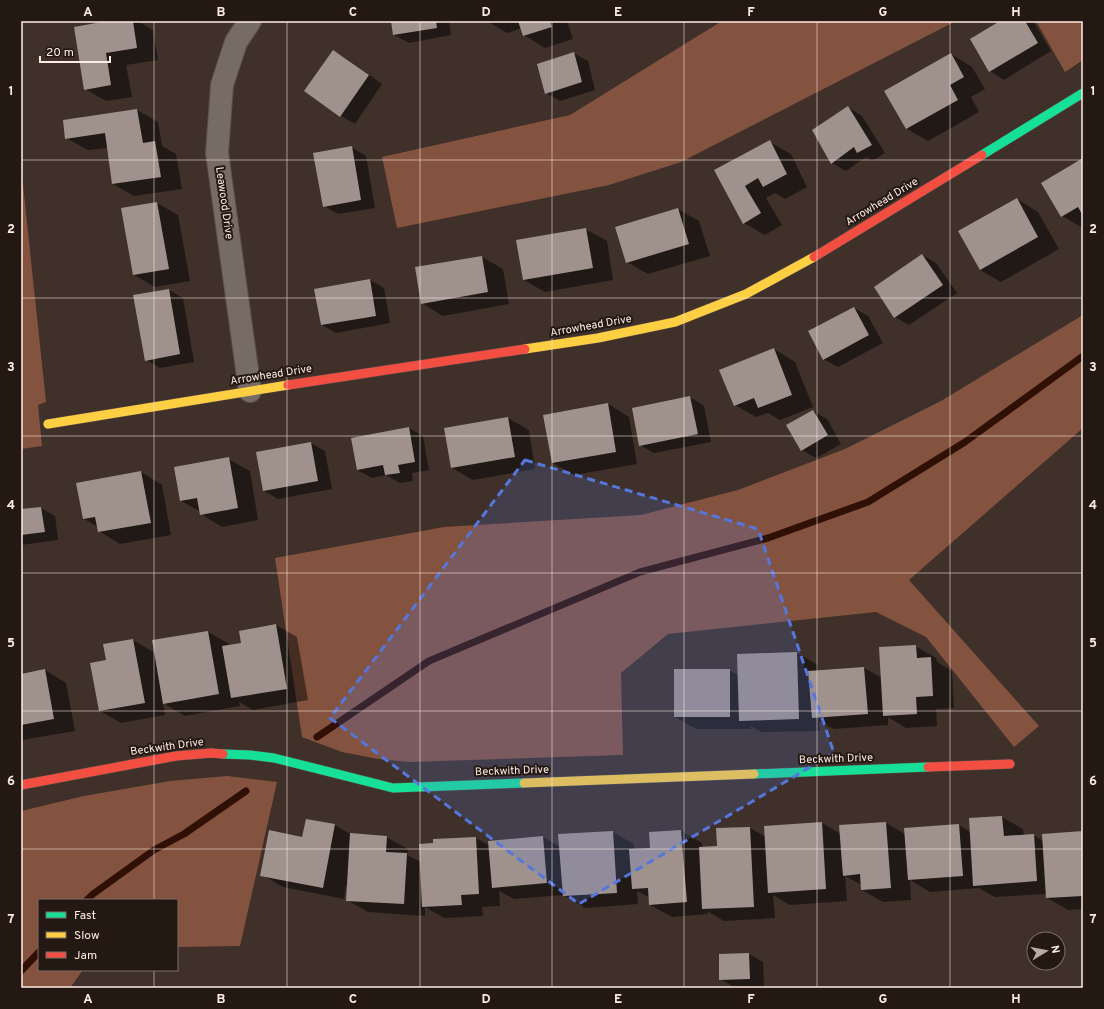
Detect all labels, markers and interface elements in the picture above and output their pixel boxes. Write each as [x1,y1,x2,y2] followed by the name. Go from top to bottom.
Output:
[83,5,93,21] text: A
[217,5,226,21] text: B
[349,5,357,21] text: C
[481,5,491,21] text: D
[614,5,622,21] text: E
[747,5,755,21] text: F
[879,5,888,21] text: G
[1011,5,1021,21] text: H
[40,38,110,64] scale bar
[46,45,74,61] text: 20 m
[8,84,14,100] text: 1
[1090,84,1096,100] text: 1
[212,166,236,240] street label: Leawood Drive
[843,175,921,229] street label: Arrowhead Drive
[7,222,15,238] text: 2
[1089,222,1097,238] text: 2
[549,312,633,340] street label: Arrowhead Drive
[7,360,15,376] text: 3
[1089,360,1097,376] text: 3
[229,362,313,388] street label: Arrowhead Drive
[7,498,15,514] text: 4
[1089,498,1097,514] text: 4
[7,636,15,652] text: 5
[1089,636,1097,652] text: 5
[129,735,205,759] street label: Beckwith Drive
[799,751,873,767] street label: Beckwith Drive
[475,763,549,779] street label: Beckwith Drive
[7,774,15,790] text: 6
[1089,774,1097,790] text: 6
[38,899,178,971] legend
[74,908,96,924] text: Fast
[8,912,15,928] text: 7
[1090,912,1097,928] text: 7
[74,928,100,944] text: Slow
[1026,931,1066,971] north arrow
[1047,944,1062,955] text: N
[74,948,97,964] text: Jam
[83,992,93,1008] text: A
[217,992,226,1008] text: B
[349,992,357,1008] text: C
[481,992,491,1008] text: D
[614,992,622,1008] text: E
[747,992,755,1008] text: F
[879,992,888,1008] text: G
[1011,992,1021,1008] text: H

